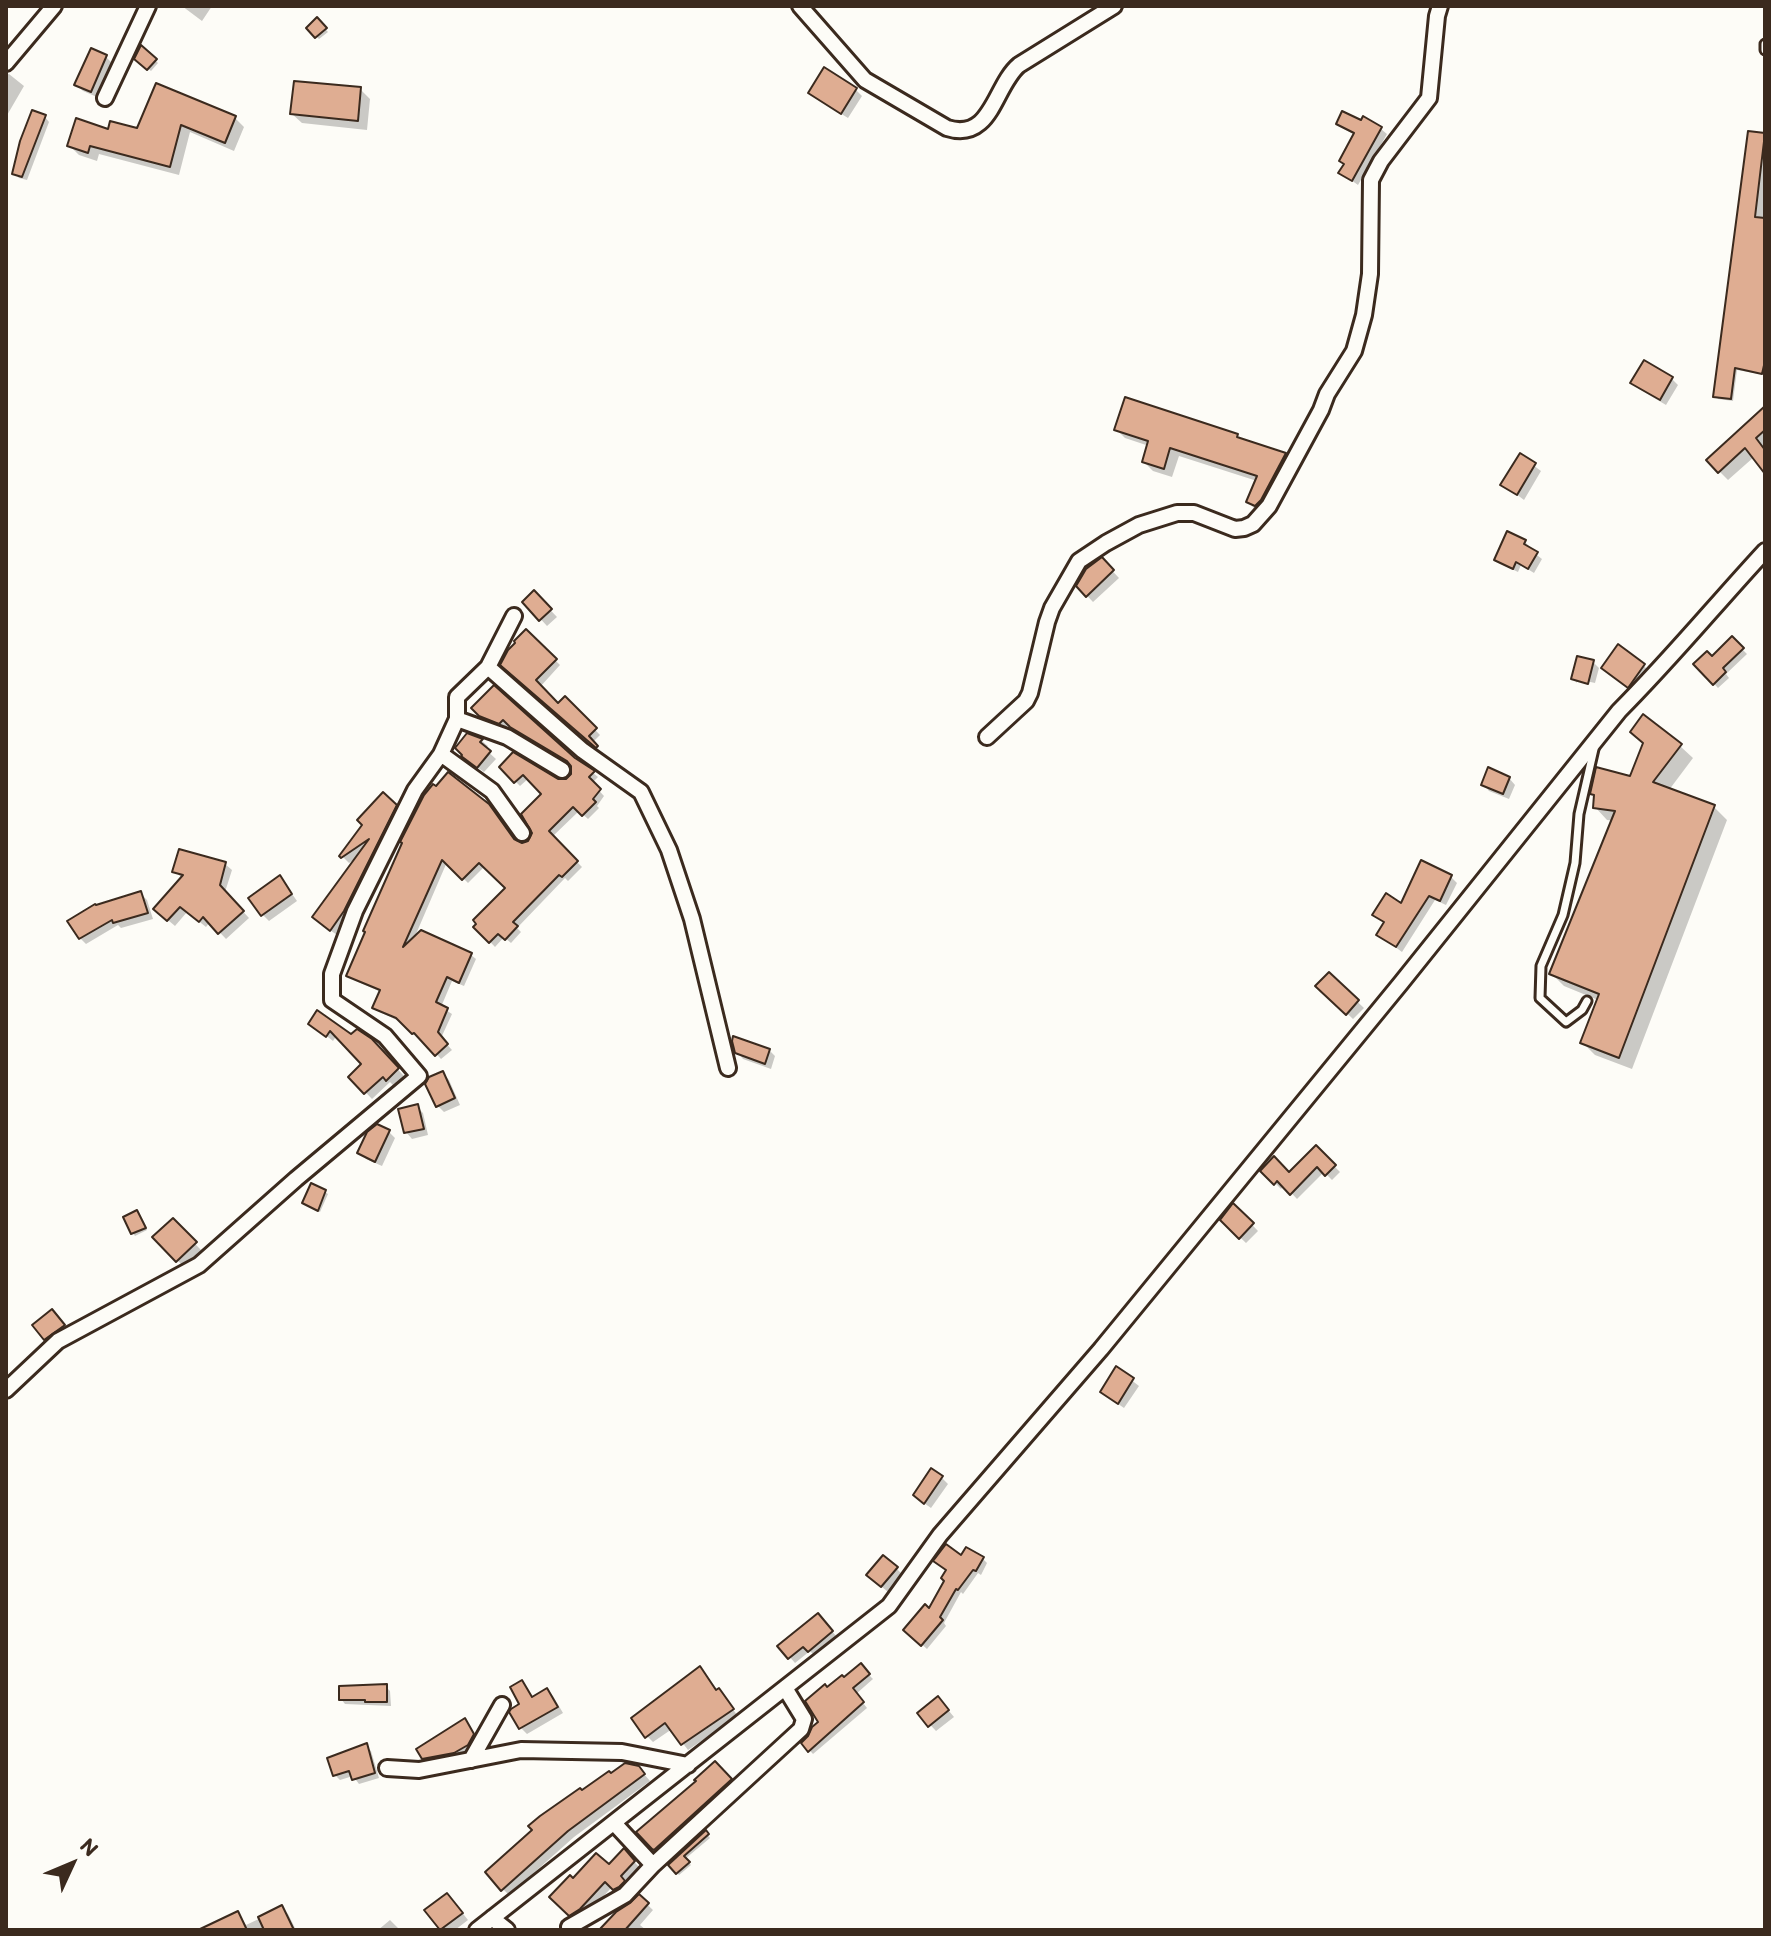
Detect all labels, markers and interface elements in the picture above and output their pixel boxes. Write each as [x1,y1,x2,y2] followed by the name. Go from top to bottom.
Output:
[32,1824,112,1904] north arrow
[75,1832,104,1862] text: N

